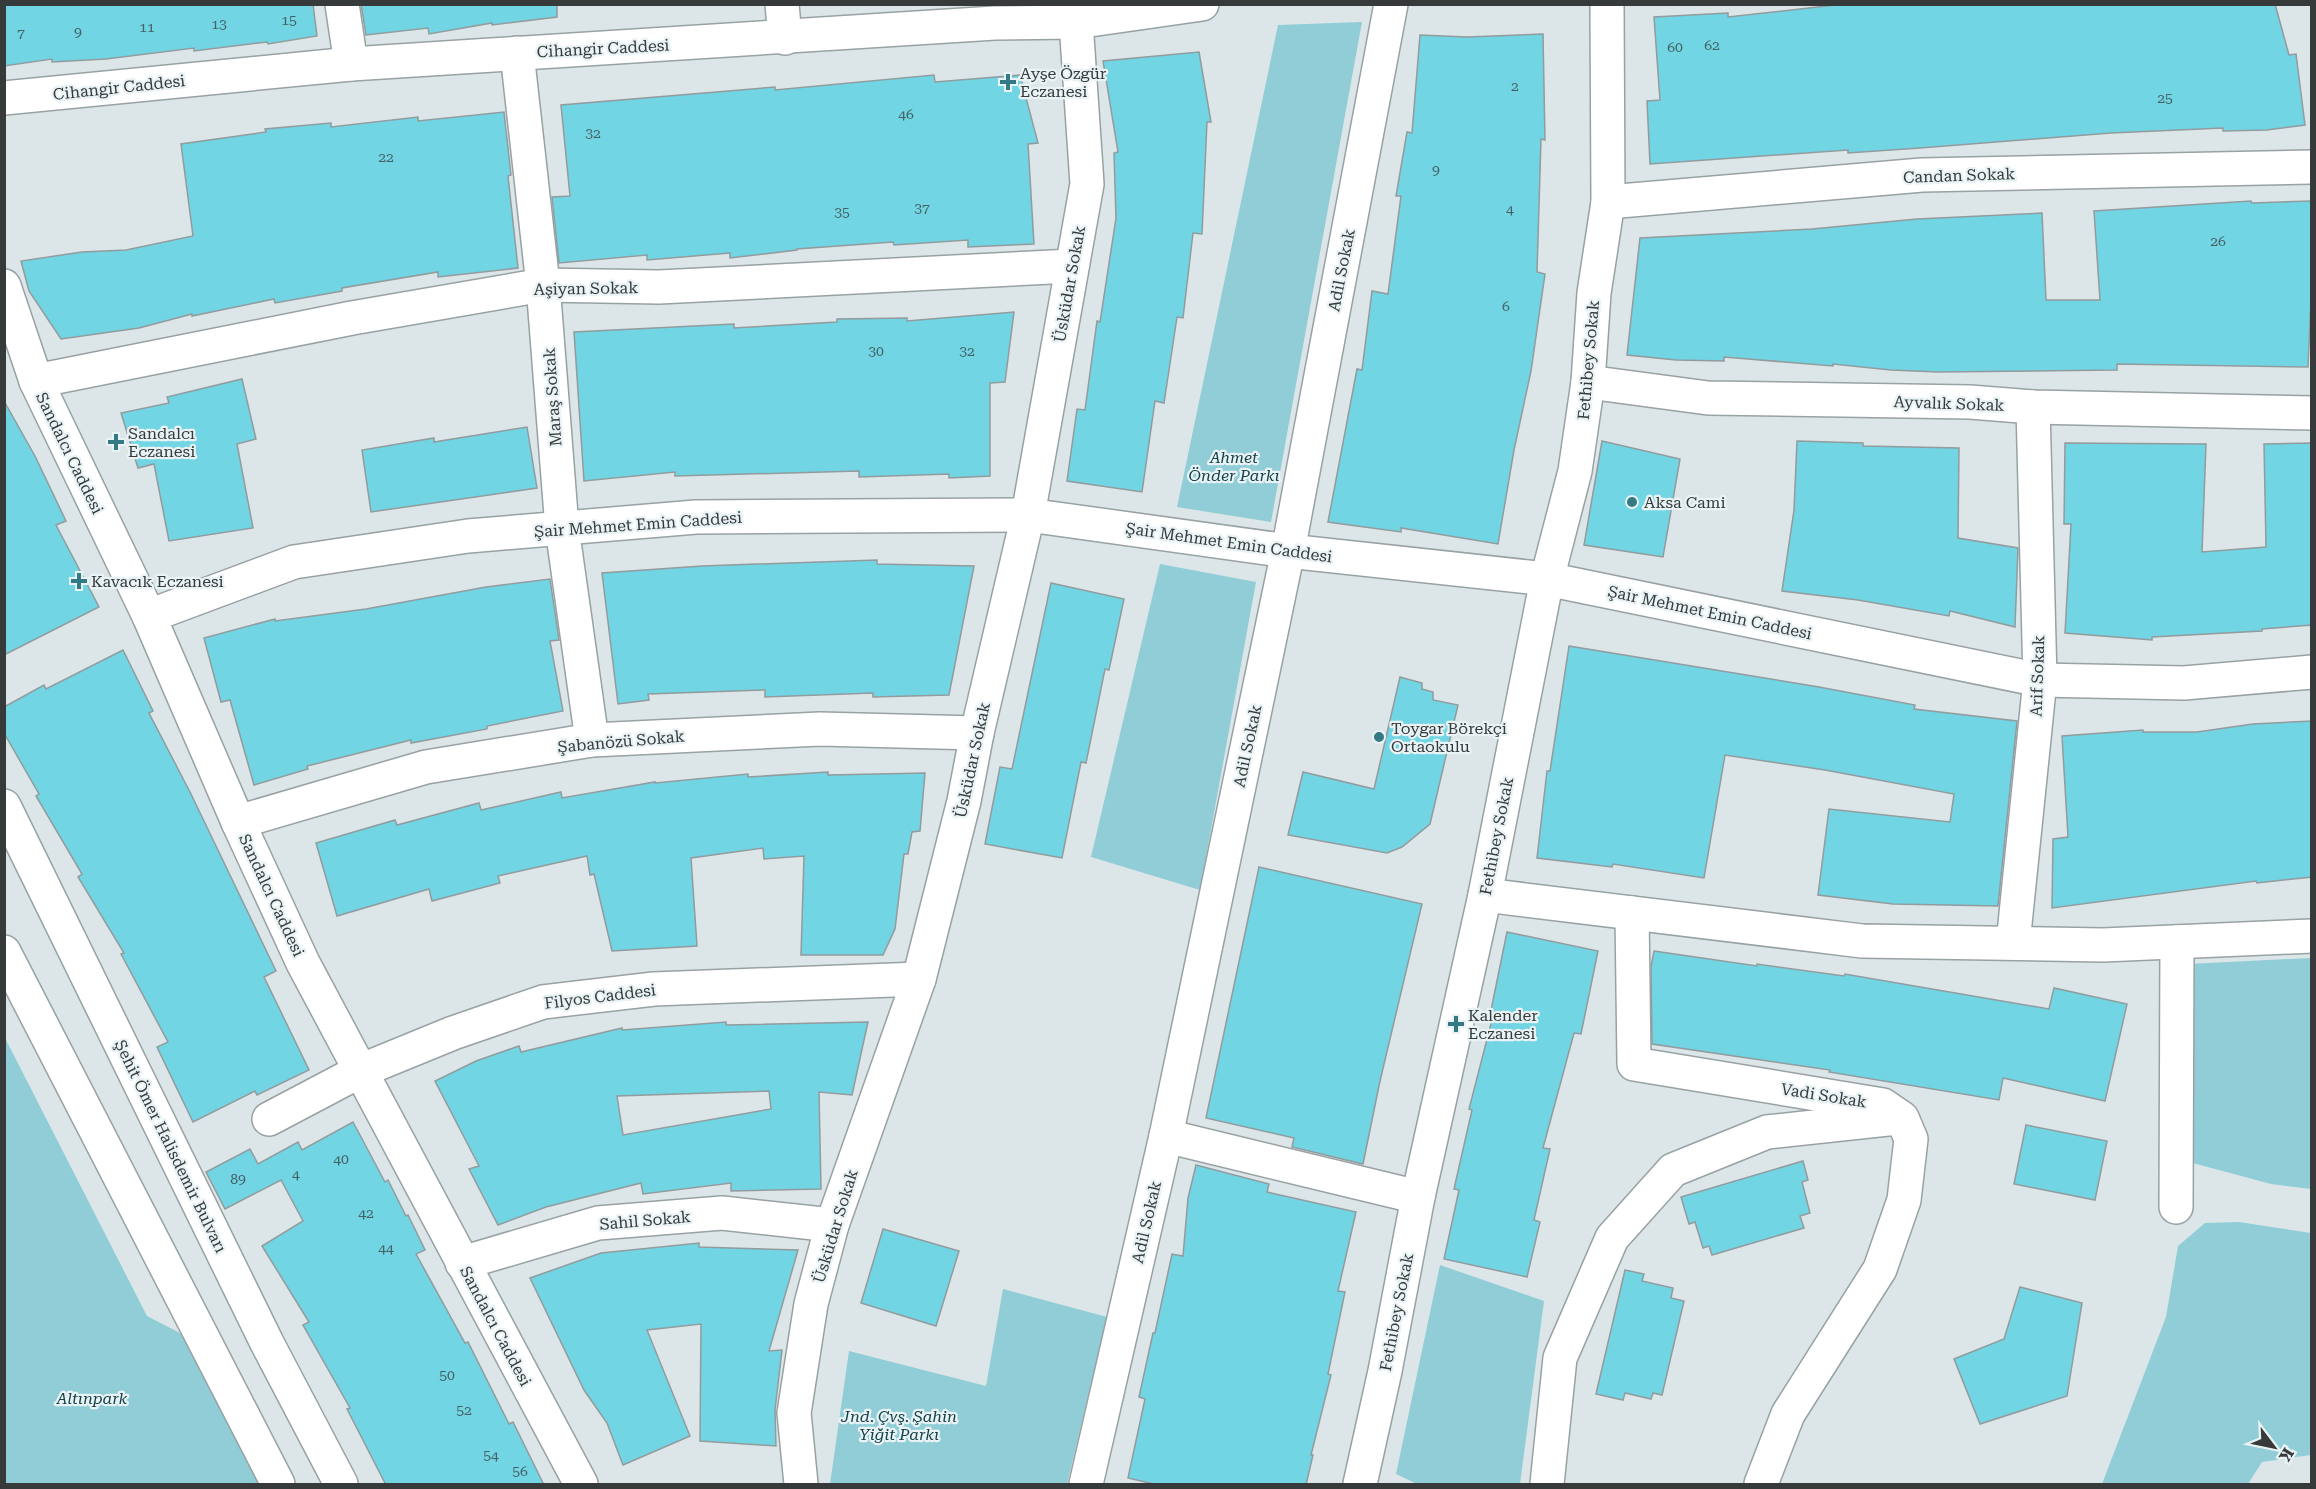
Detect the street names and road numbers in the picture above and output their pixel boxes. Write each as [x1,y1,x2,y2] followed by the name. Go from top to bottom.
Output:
[536,36,670,61] street label: Cihangir Caddesi
[52,71,186,104] street label: Cihangir Caddesi
[1903,164,2015,187] street label: Candan Sokak
[1050,224,1089,344] street label: Üsküdar Sokak
[1324,227,1359,313] street label: Adil Sokak
[534,278,638,299] street label: Aşiyan Sokak
[1574,299,1603,421] street label: Fethibey Sokak
[540,347,565,447] street label: Maraş Sokak
[32,389,107,517] street label: Sandalcı Caddesi
[1893,392,2005,415] street label: Ayvalık Sokak
[534,508,743,541] street label: Şair Mehmet Emin Caddesi
[1125,519,1333,566] street label: Şair Mehmet Emin Caddesi
[1606,582,1814,643] street label: Şair Mehmet Emin Caddesi
[2027,635,2048,717] street label: Arif Sokak
[951,700,994,820] street label: Üsküdar Sokak
[1229,703,1266,789] street label: Adil Sokak
[557,726,685,757] street label: Şabanözü Sokak
[1476,775,1517,897] street label: Fethibey Sokak
[235,831,308,959] street label: Sandalcı Caddesi
[543,980,657,1013] street label: Filyos Caddesi
[111,1037,231,1256] street label: Şehit Ömer Halisdemir Bulvarı
[1780,1079,1868,1112] street label: Vadi Sokak
[809,1167,862,1285] street label: Üsküdar Sokak
[1128,1179,1165,1265] street label: Adil Sokak
[599,1207,691,1234] street label: Sahil Sokak
[1376,1251,1417,1373] street label: Fethibey Sokak
[456,1263,535,1389] street label: Sandalcı Caddesi

